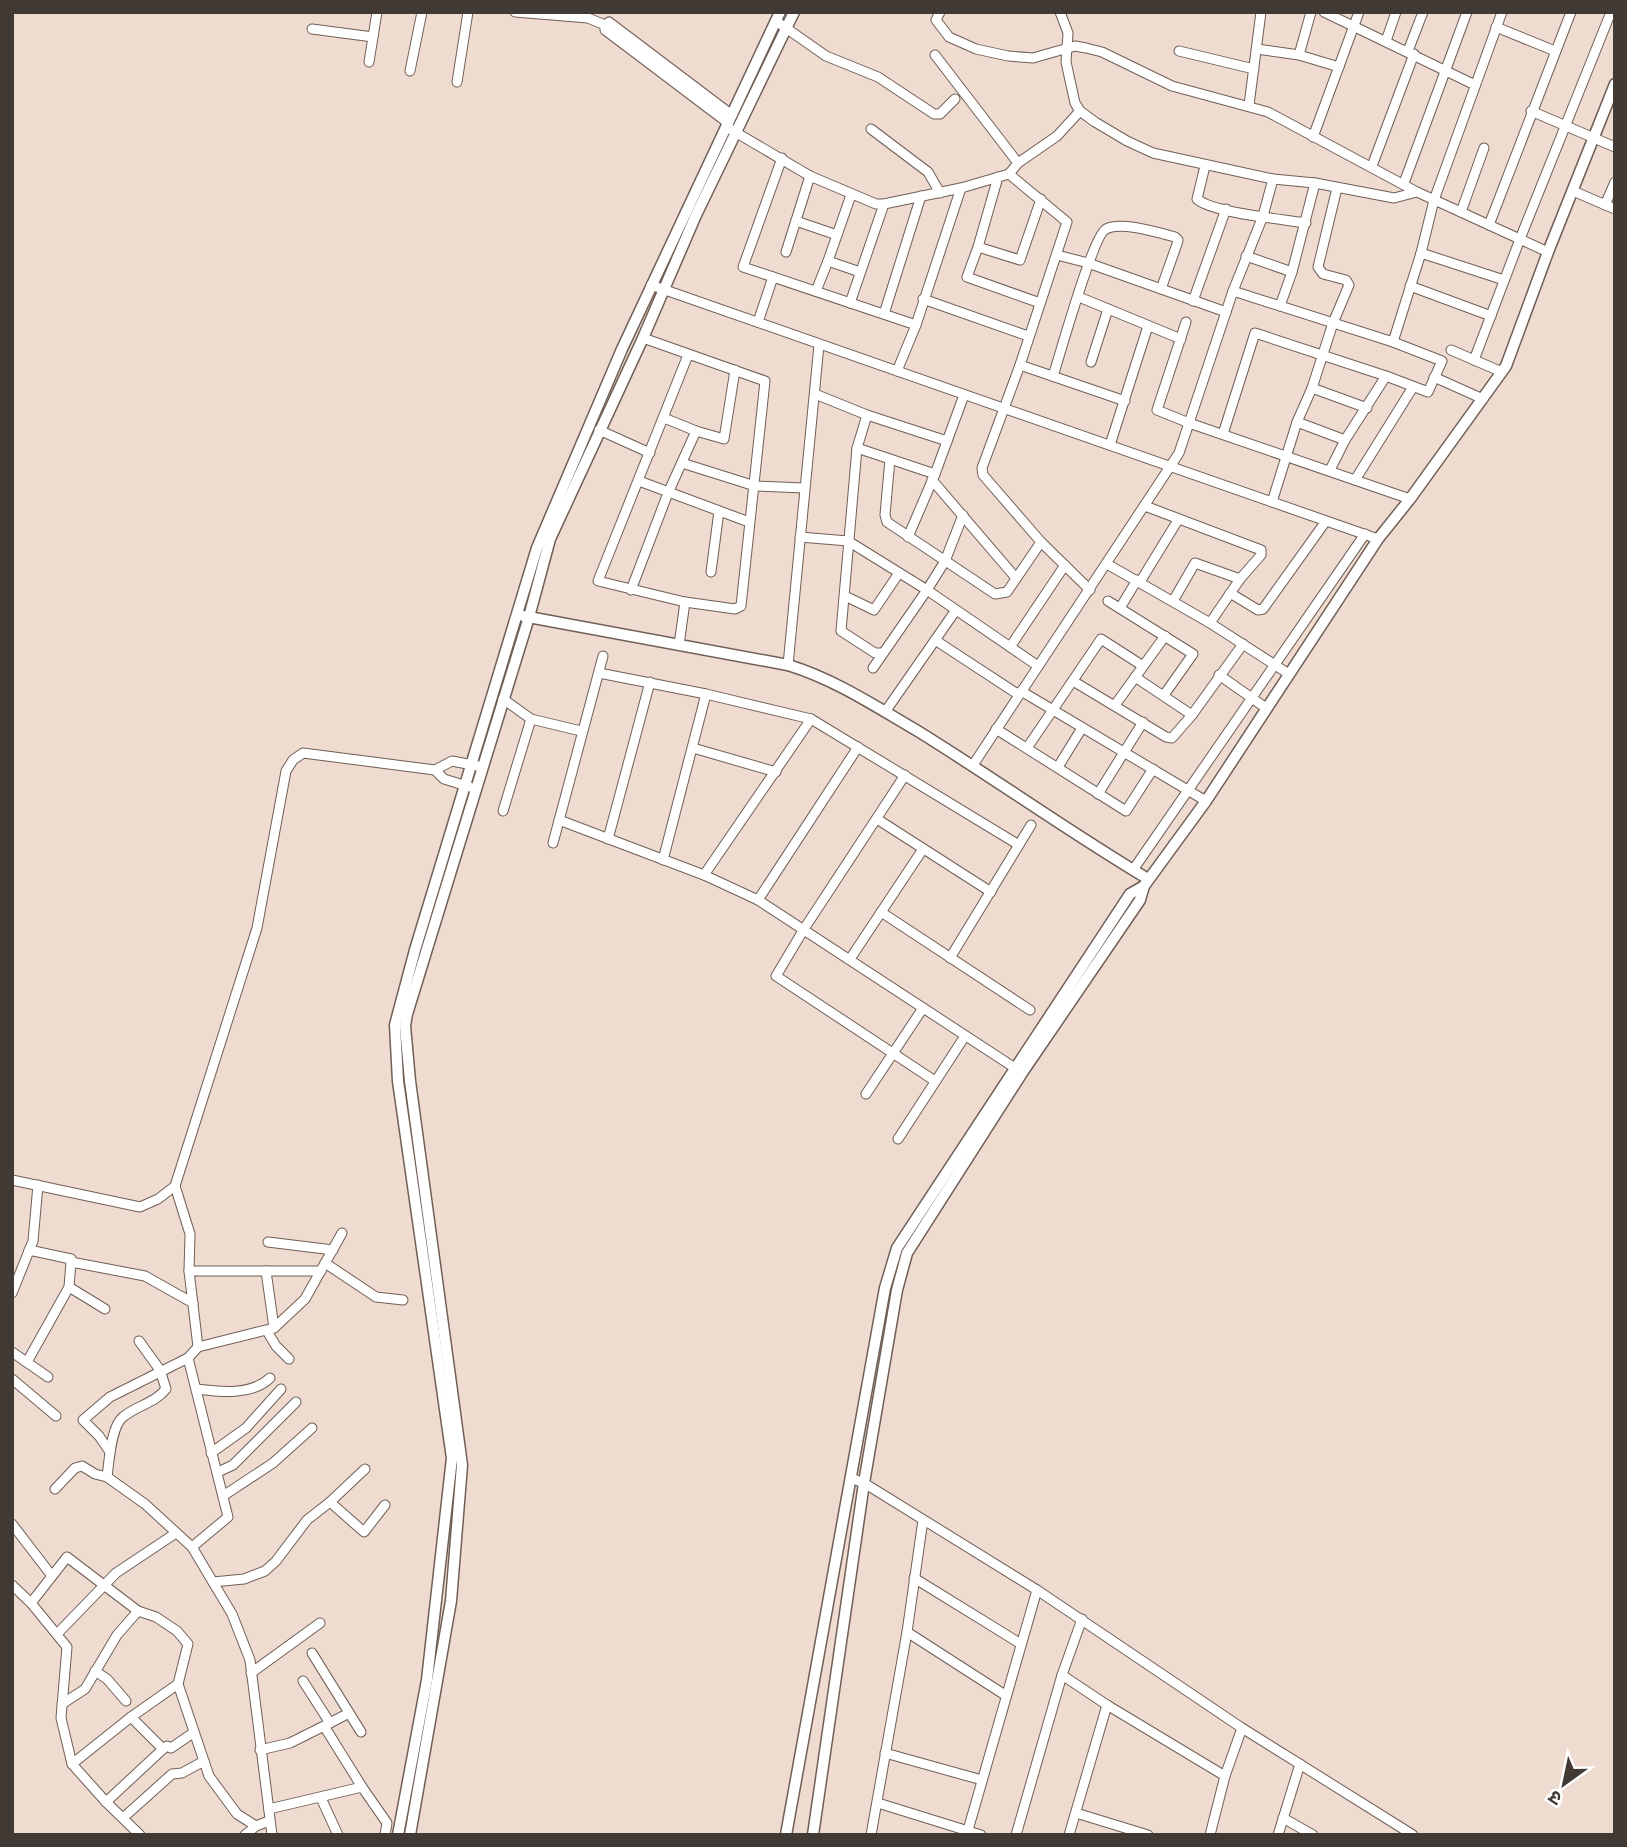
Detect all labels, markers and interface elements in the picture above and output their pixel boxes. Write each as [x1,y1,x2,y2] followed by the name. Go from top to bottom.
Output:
[1529,1749,1599,1819] north arrow
[1543,1786,1565,1811] text: उ

